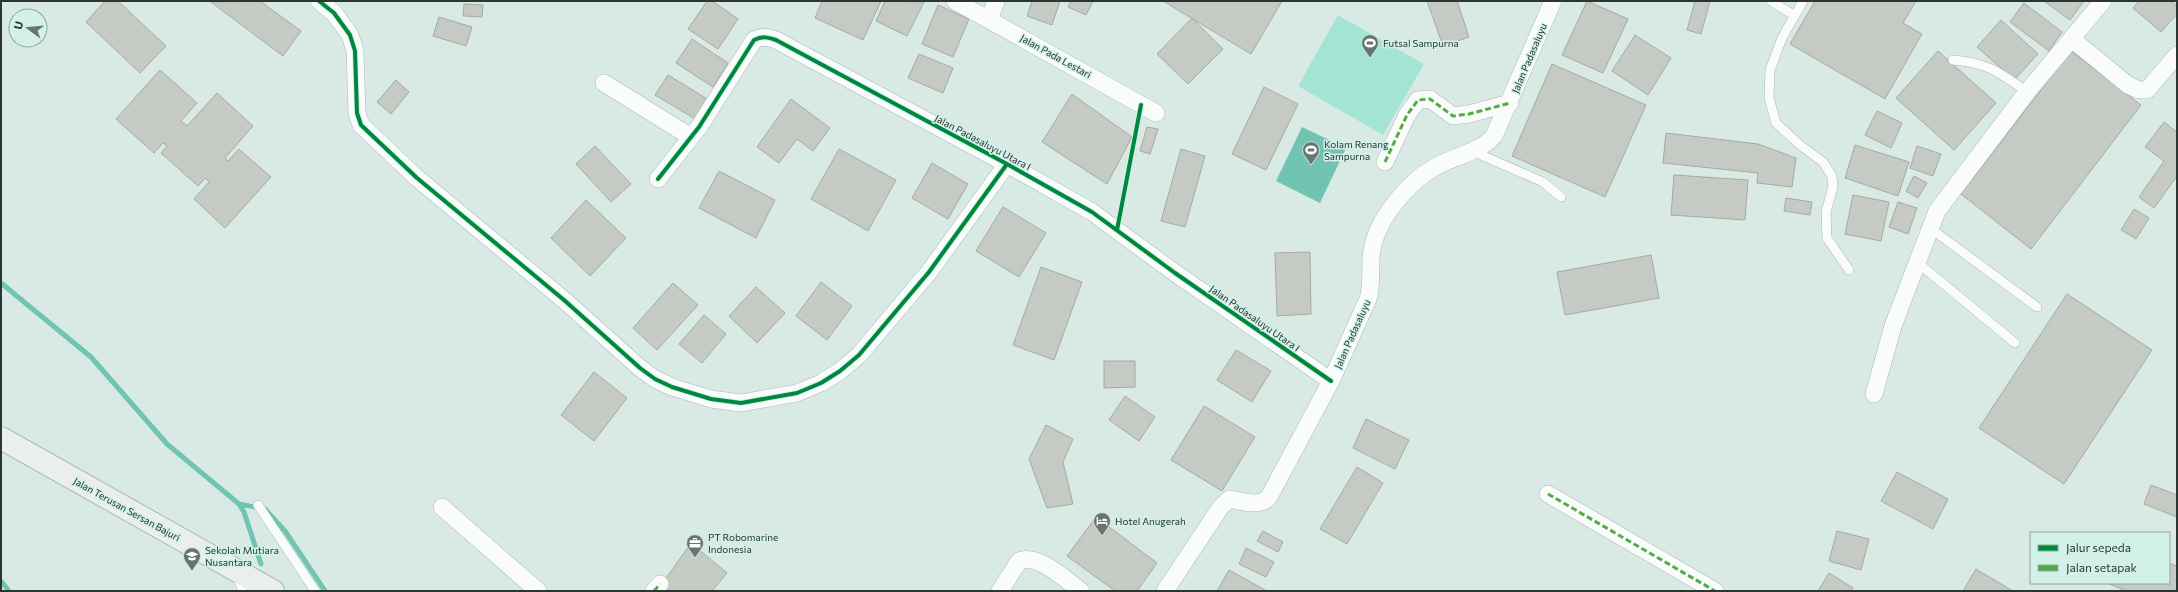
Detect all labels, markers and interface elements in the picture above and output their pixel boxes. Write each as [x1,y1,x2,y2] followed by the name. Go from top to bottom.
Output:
[8,8,48,48] north arrow
[11,19,25,31] text: U
[1509,21,1549,95] street label: Jalan Padasaluyu
[1018,32,1094,80] street label: Jalan Pada Lestari
[1360,33,1380,58] sports icon: Futsal Sampurna
[1383,37,1459,49] place label: Futsal Sampurna
[933,112,1033,172] street label: Jalan Padasaluyu Utara I
[1324,138,1389,162] place label: Kolam Renang Sampurna
[1301,140,1321,165] sports icon: Kolam Renang Sampurna
[1208,282,1302,354] street label: Jalan Padasaluyu Utara I
[1331,297,1373,371] street label: Jalan Padasaluyu
[72,475,182,543] street label: Jalan Terusan Sersan Bajuri
[1092,511,1112,536] hotel icon: Hotel Anugerah
[1115,515,1186,527] place label: Hotel Anugerah
[708,531,778,555] place label: PT Robomarine Indonesia
[2030,532,2170,584] legend
[685,533,705,558] office icon: PT Robomarine Indonesia
[2066,540,2131,555] text: Jalur sepeda
[205,544,279,568] place label: Sekolah Mutiara Nusantara
[182,546,202,571] school or university icon: Sekolah Mutiara Nusantara
[2066,560,2138,575] text: Jalan setapak

